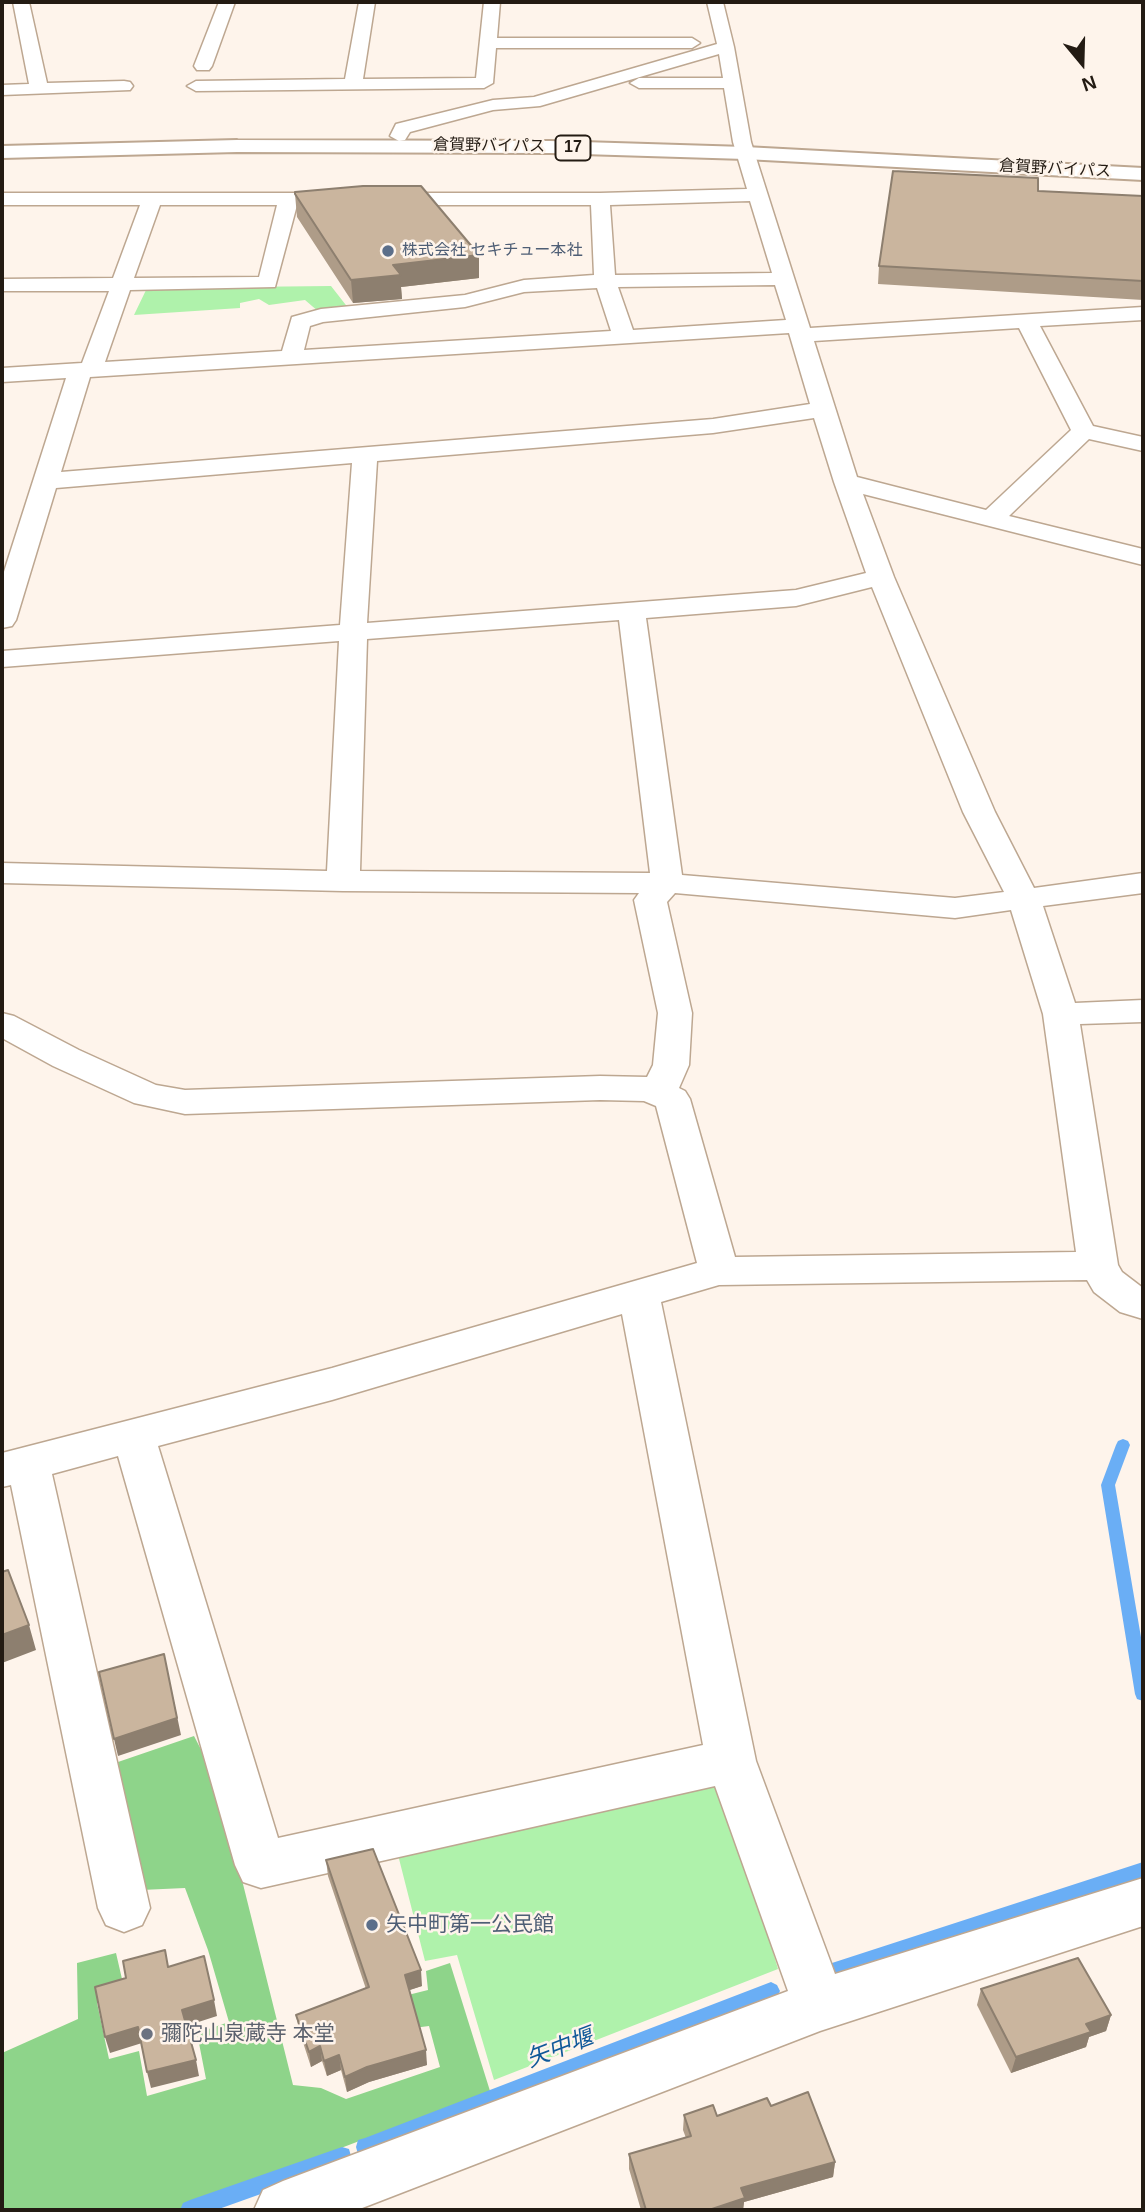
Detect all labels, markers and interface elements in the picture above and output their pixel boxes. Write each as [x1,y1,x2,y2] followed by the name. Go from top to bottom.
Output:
[1047,28,1117,98] north arrow
[1079,71,1099,95] text: N
[433,135,545,157] street label: 倉賀野バイパス
[556,136,590,160] road number: 17
[999,156,1111,182] street label: 倉賀野バイパス
[402,241,582,261] place label: 株式会社 セキチュー本社
[380,243,396,259] marker: 株式会社 セキチュー本社
[386,1912,554,1938] place label: 矢中町第一公民館
[364,1917,380,1933] marker: 矢中町第一公民館
[161,2021,335,2047] place label: 彌陀山泉蔵寺 本堂
[523,2024,597,2074] water label: 矢中堰
[139,2026,155,2042] marker: 彌陀山泉蔵寺 本堂

